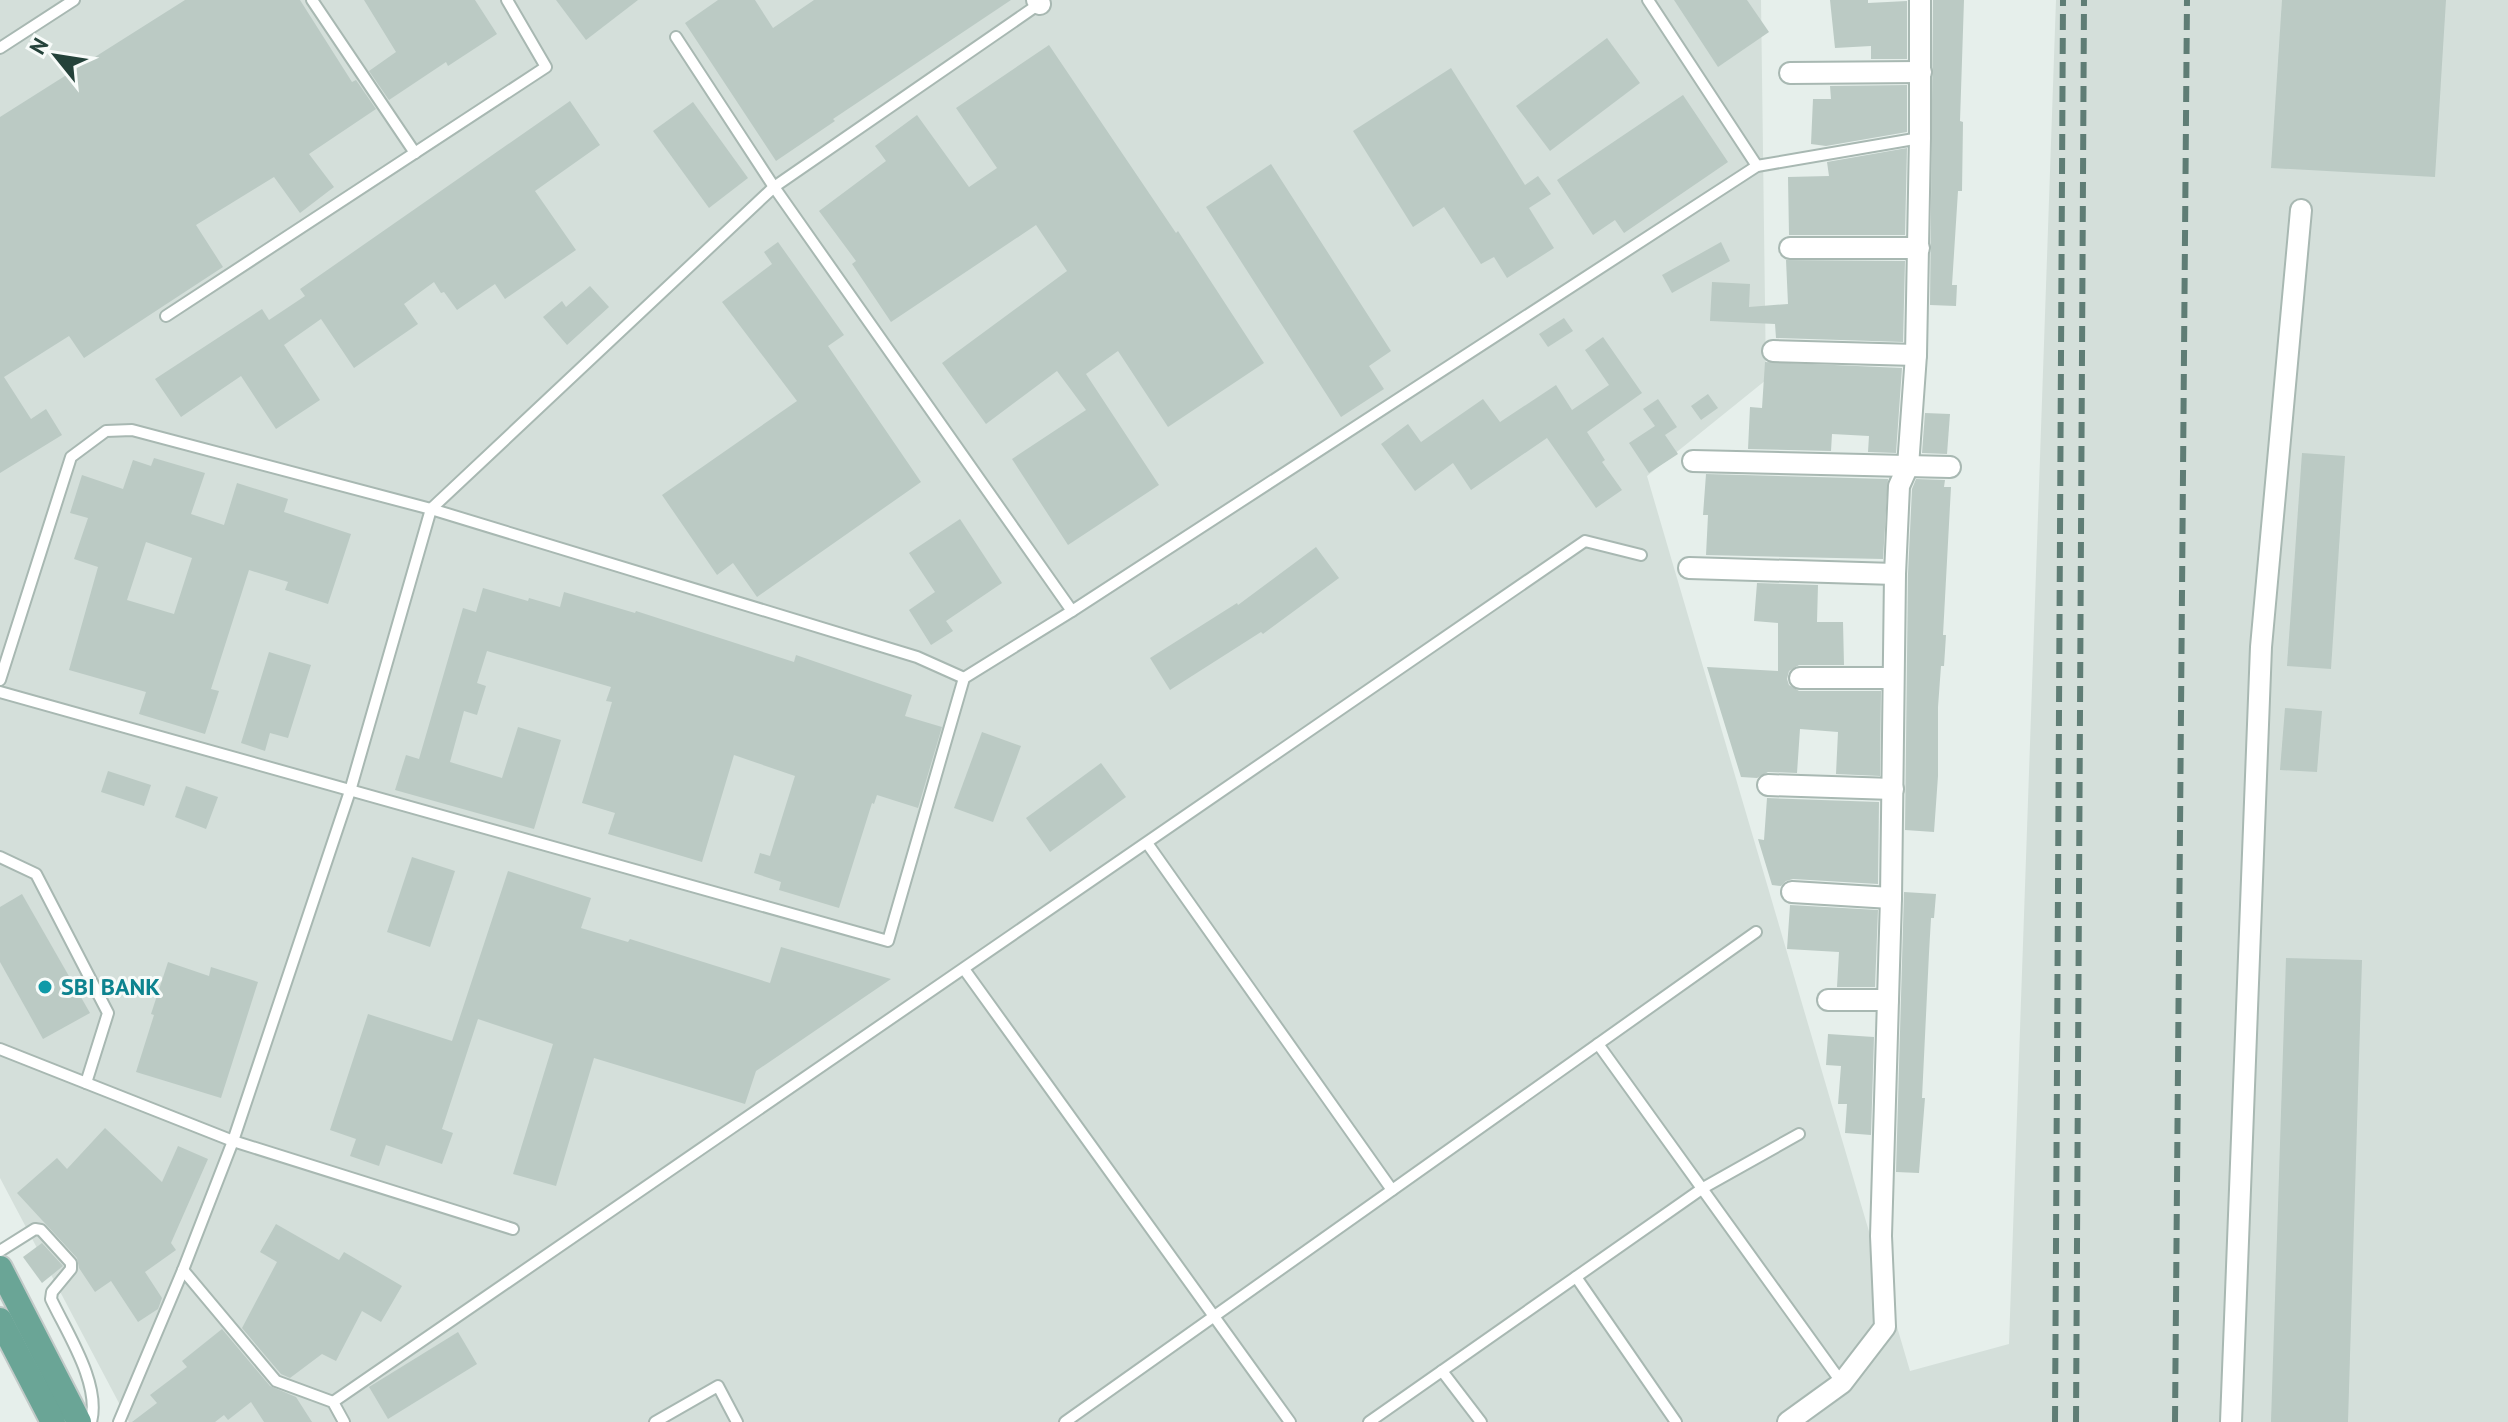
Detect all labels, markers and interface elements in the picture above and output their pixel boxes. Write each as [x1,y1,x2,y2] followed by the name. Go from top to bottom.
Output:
[16,16,96,96] north arrow
[23,33,54,59] text: N
[61,971,160,1002] place label: SBI BANK
[36,978,54,996] marker: SBI BANK

